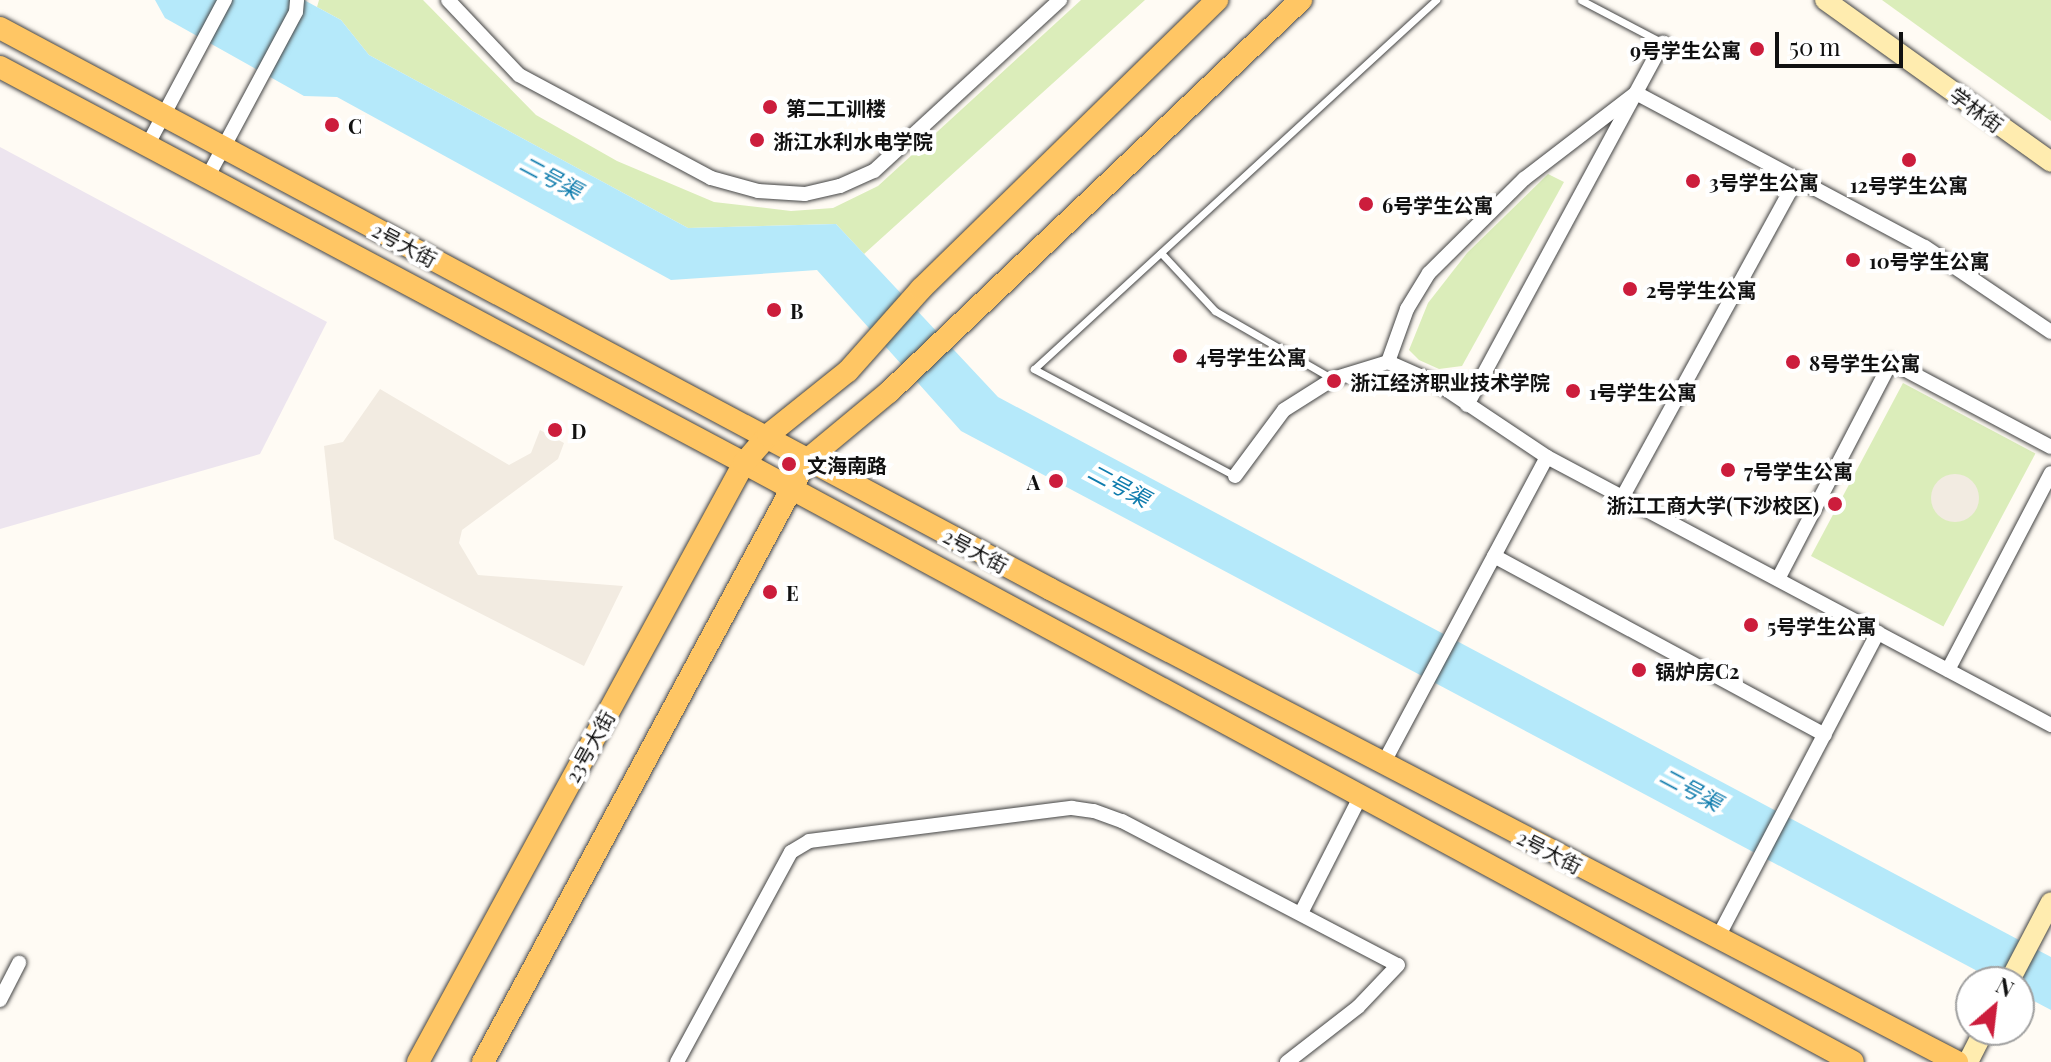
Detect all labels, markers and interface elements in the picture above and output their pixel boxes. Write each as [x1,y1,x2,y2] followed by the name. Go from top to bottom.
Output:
[1779,16,1907,66] scale bar
[1789,30,1841,62] text: 50 m
[1630,37,1741,61] place label: 9号学生公寓
[1748,40,1766,58] marker: 9号学生公寓
[1946,82,2008,136] street label: 学林街
[786,95,886,119] place label: 第二工训楼
[761,98,779,116] marker: 第二工训楼
[348,113,362,137] place label: C
[323,116,341,134] marker: C
[773,128,933,152] place label: 浙江水利水电学院
[748,131,766,149] marker: 浙江水利水电学院
[516,150,586,204] water label: 二号渠
[1900,151,1918,169] marker: 12号学生公寓
[1709,169,1819,193] place label: 3号学生公寓
[1684,172,1702,190] marker: 3号学生公寓
[1850,172,1968,196] place label: 12号学生公寓
[1382,192,1493,216] place label: 6号学生公寓
[1357,195,1375,213] marker: 6号学生公寓
[369,217,441,271] street label: 2号大街
[1869,248,1990,272] place label: 10号学生公寓
[1844,251,1862,269] marker: 10号学生公寓
[1646,277,1756,301] place label: 2号学生公寓
[1621,280,1639,298] marker: 2号学生公寓
[790,298,803,322] place label: B
[765,301,783,319] marker: B
[1196,344,1307,368] place label: 4号学生公寓
[1171,347,1189,365] marker: 4号学生公寓
[1809,350,1920,374] place label: 8号学生公寓
[1784,353,1802,371] marker: 8号学生公寓
[1350,369,1550,393] place label: 浙江经济职业技术学院
[1325,372,1343,390] marker: 浙江经济职业技术学院
[1589,379,1697,403] place label: 1号学生公寓
[1564,382,1582,400] marker: 1号学生公寓
[571,418,587,442] place label: D
[546,421,564,439] marker: D
[807,452,887,476] place label: 文海南路
[778,453,800,475] marker: 文海南路
[1084,458,1154,512] water label: 二号渠
[1744,458,1853,482] place label: 7号学生公寓
[1719,461,1737,479] marker: 7号学生公寓
[1027,469,1040,493] place label: A
[1047,472,1065,490] marker: A
[1606,492,1819,516] place label: 浙江工商大学(下沙校区)
[1826,495,1844,513] marker: 浙江工商大学(下沙校区)
[940,523,1012,577] street label: 2号大街
[786,580,799,604] place label: E
[761,583,779,601] marker: E
[1767,613,1876,637] place label: 5号学生公寓
[1742,616,1760,634] marker: 5号学生公寓
[1655,658,1740,682] place label: 锅炉房C2
[1630,661,1648,679] marker: 锅炉房C2
[559,706,619,786] street label: 23号大街
[1656,762,1726,816] water label: 二号渠
[1514,825,1586,877] street label: 2号大街
[1955,966,2035,1046] north arrow
[1991,970,2019,1004] text: N

